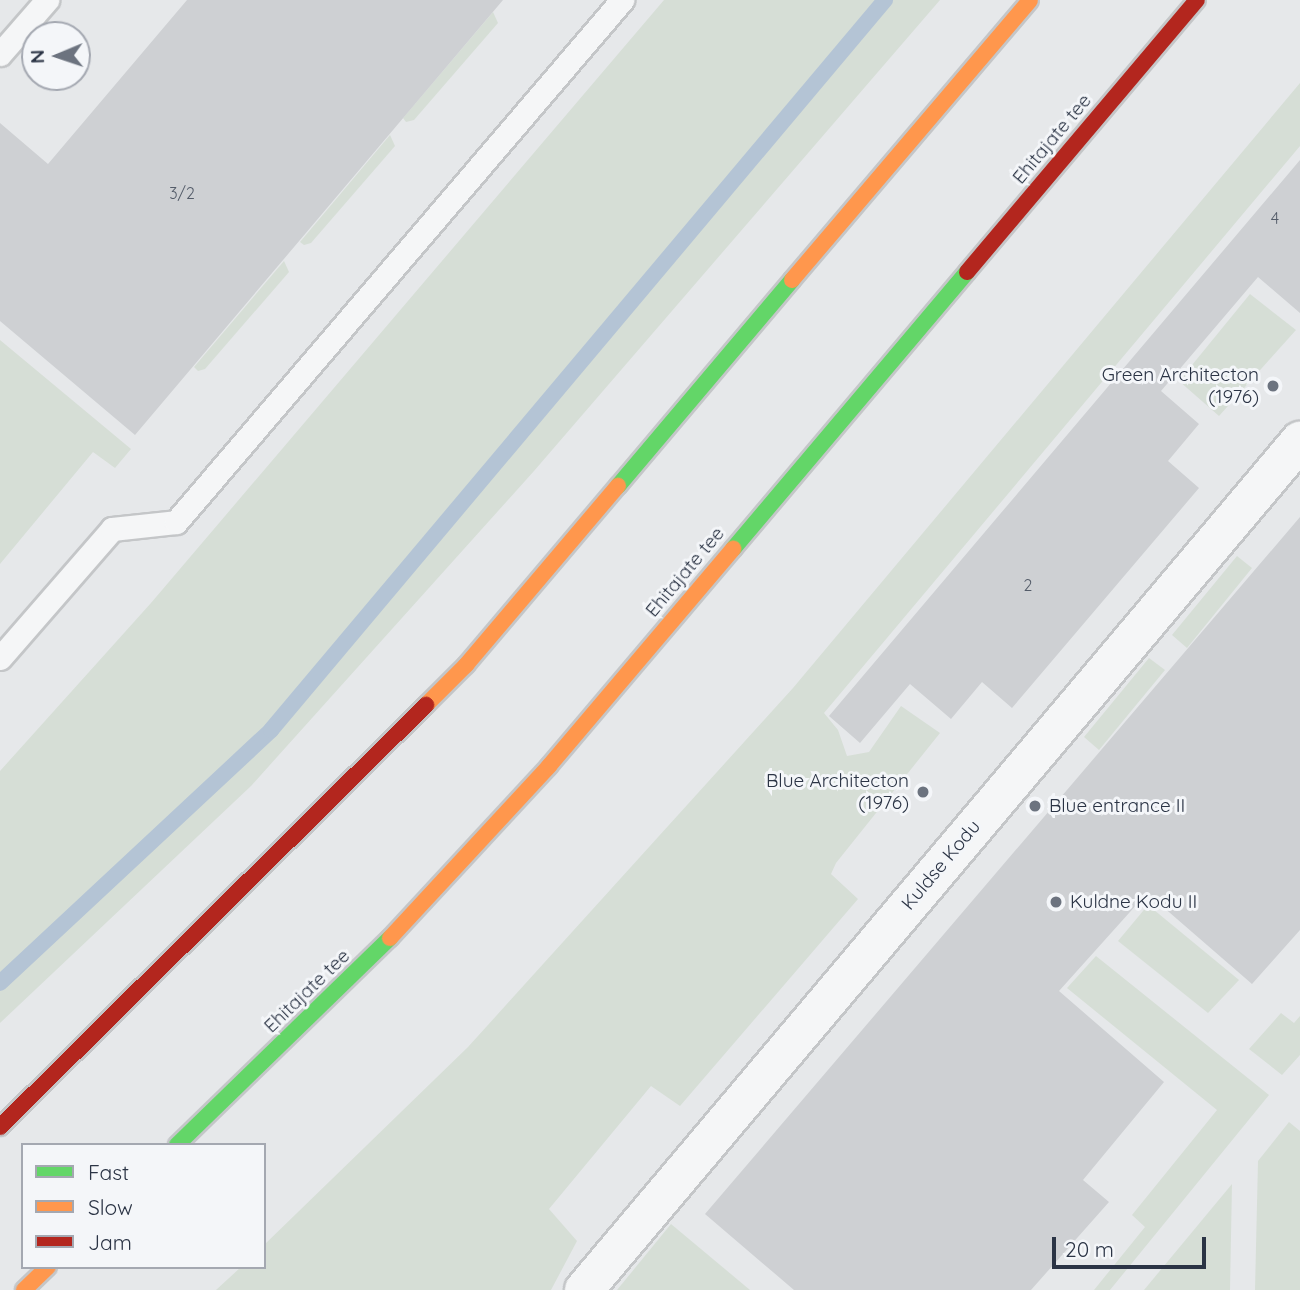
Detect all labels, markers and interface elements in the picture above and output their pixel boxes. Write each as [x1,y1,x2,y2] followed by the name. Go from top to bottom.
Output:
[21,21,91,91] north arrow
[25,49,49,64] text: N
[1008,89,1096,189] street label: Ehitajate tee
[169,183,195,203] house number: 3/2
[1271,208,1279,228] house number: 4
[1102,364,1259,408] place label: Green Architecton (1976)
[1265,378,1281,394] marker: Green Architecton (1976)
[641,522,729,622] street label: Ehitajate tee
[1024,575,1032,595] house number: 2
[766,770,909,814] place label: Blue Architecton (1976)
[915,784,931,800] marker: Blue Architecton (1976)
[1049,795,1185,817] place label: Blue entrance II
[1027,798,1043,814] marker: Blue entrance II
[897,815,985,915] street label: Kuldse Kodu
[1070,891,1197,913] place label: Kuldne Kodu II
[1048,894,1064,910] marker: Kuldne Kodu II
[259,944,355,1038] street label: Ehitajate tee
[21,1143,266,1269] legend
[88,1159,129,1185] text: Fast
[88,1194,133,1220] text: Slow
[1055,1224,1209,1268] scale bar
[88,1229,132,1255] text: Jam
[1065,1236,1114,1262] text: 20 m

